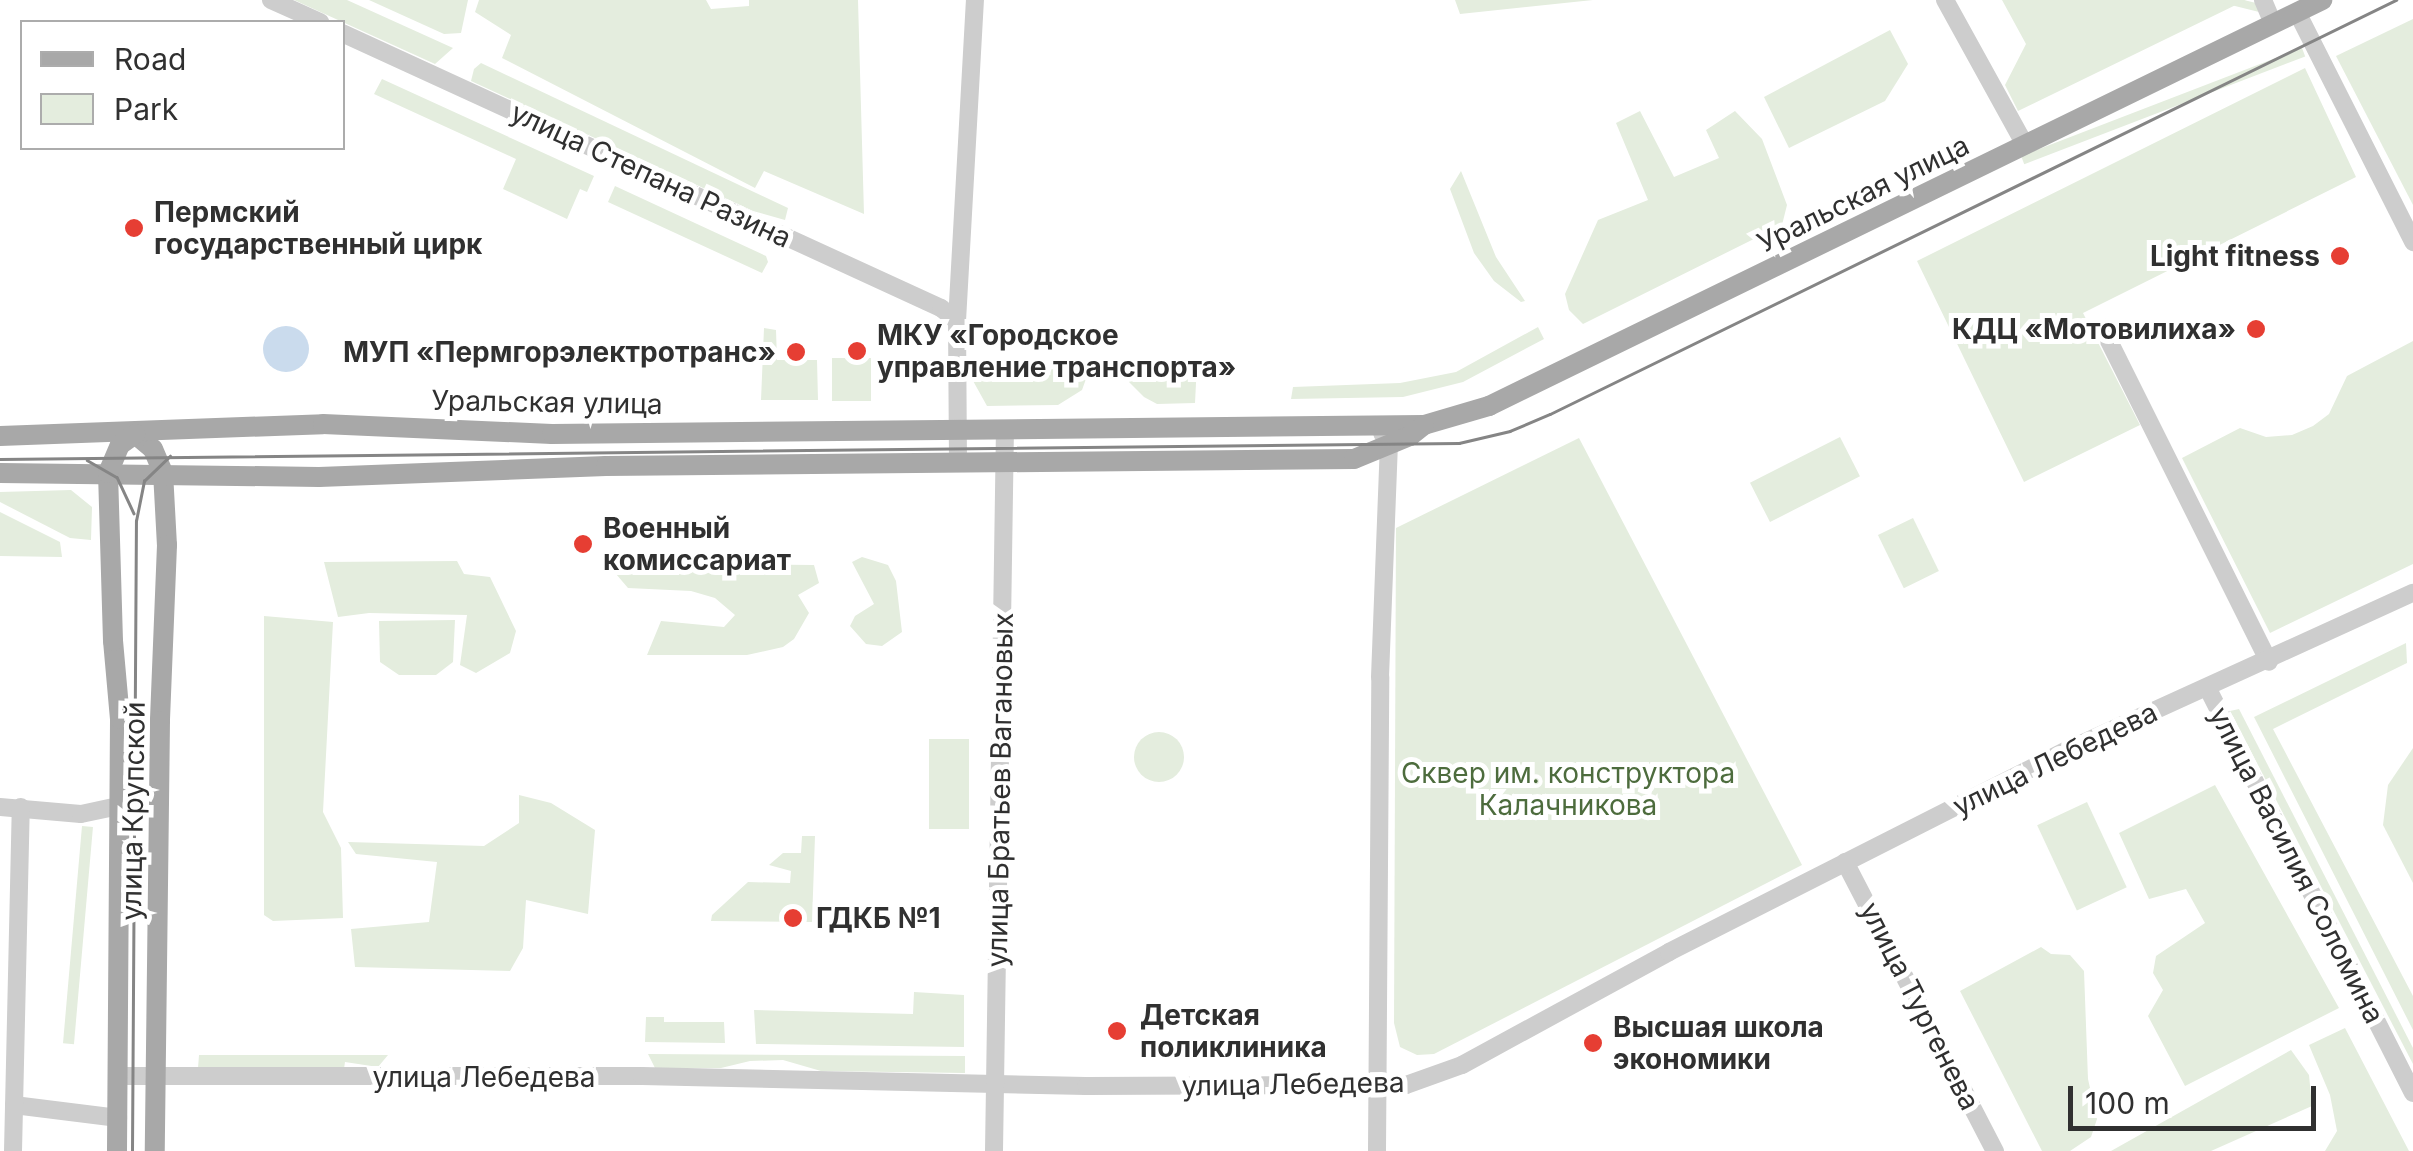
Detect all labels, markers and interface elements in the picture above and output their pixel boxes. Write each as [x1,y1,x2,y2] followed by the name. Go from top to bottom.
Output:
[20,20,345,150] legend
[114,41,186,77] text: Road
[114,91,178,127] text: Park
[505,95,797,255] street label: улица Степана Разина
[1752,128,1974,260] street label: Уральская улица
[154,195,482,261] place label: Пермский государственный цирк
[123,217,145,239] marker: Пермский государственный цирк
[2150,239,2320,273] place label: Light fitness
[2329,245,2351,267] marker: Light fitness
[1952,312,2236,346] place label: КДЦ «Мотовилиха»
[877,318,1236,384] place label: МКУ «Городское управление транспорта»
[2245,318,2267,340] marker: КДЦ «Мотовилиха»
[343,335,776,369] place label: МУП «Пермгорэлектротранс»
[846,340,868,362] marker: МКУ «Городское управление транспорта»
[785,341,807,363] marker: МУП «Пермгорэлектротранс»
[431,383,663,421] street label: Уральская улица
[603,511,791,577] place label: Военный комиссариат
[572,533,594,555] marker: Военный комиссариат
[980,612,1020,968] street label: улица Братьев Вагановых
[1947,695,2163,823] street label: улица Лебедева
[114,701,152,921] street label: улица Крупской
[2202,701,2392,1029] street label: улица Василия Соломина
[1401,756,1735,822] park label: Сквер им. конструктора Калачникова
[1853,896,1987,1116] street label: улица Тургенева
[816,901,941,935] place label: ГДКБ №1
[780,905,806,931] marker: ГДКБ №1
[1140,998,1327,1064] place label: Детская поликлиника
[1613,1010,1824,1076] place label: Высшая школа экономики
[1104,1018,1130,1044] marker: Детская поликлиника
[1582,1032,1604,1054] marker: Высшая школа экономики
[372,1060,596,1094] street label: улица Лебедева
[1181,1065,1405,1103] street label: улица Лебедева
[2073,1066,2320,1128] scale bar
[2085,1085,2170,1121] text: 100 m

